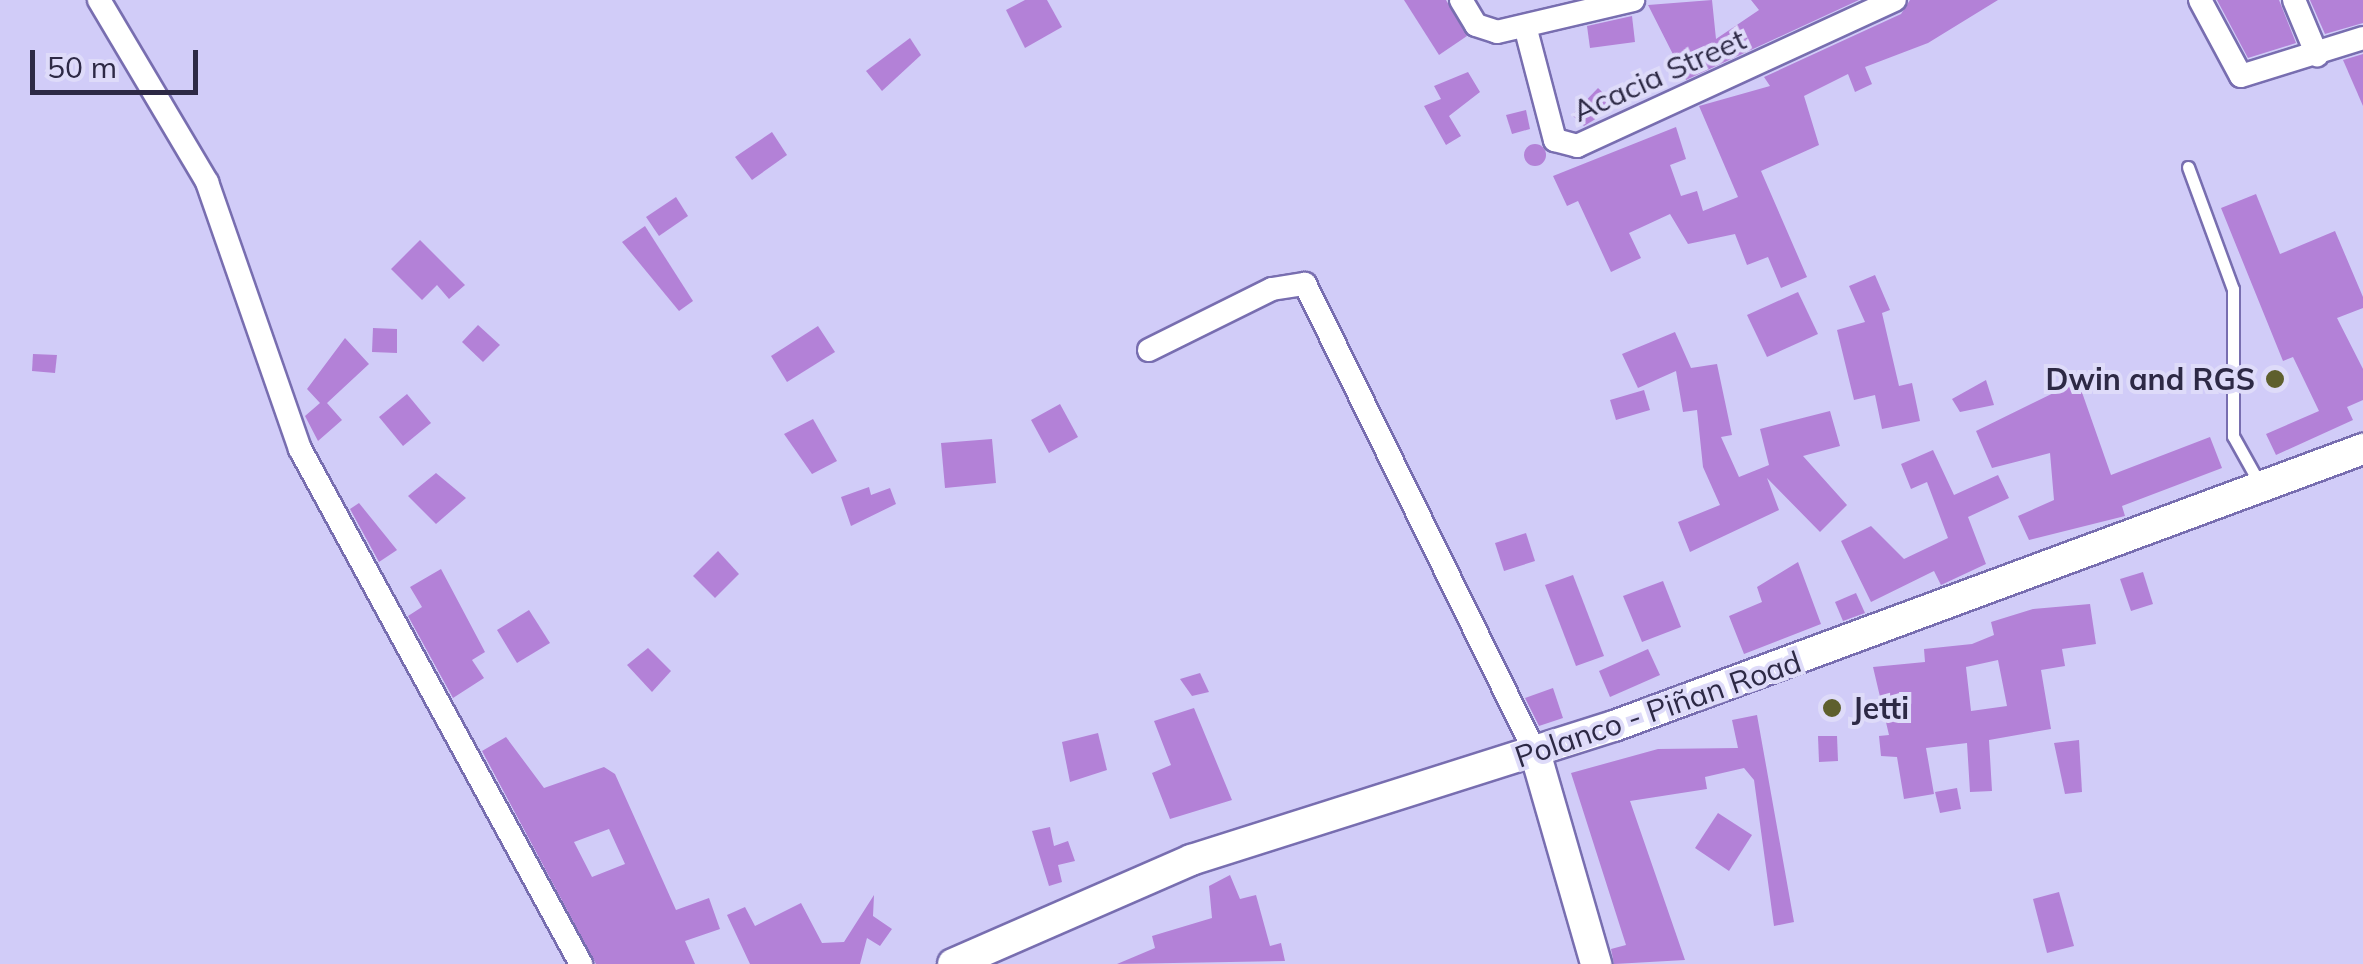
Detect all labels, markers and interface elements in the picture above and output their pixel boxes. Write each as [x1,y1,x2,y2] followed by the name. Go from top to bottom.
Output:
[1567,21,1751,129] street label: Acacia Street
[35,30,202,92] scale bar
[47,48,117,86] text: 50 m
[2046,361,2255,397] place label: Dwin and RGS
[2264,368,2286,390] marker: Dwin and RGS
[1510,643,1806,775] street label: Polanco - Piñan Road
[1852,690,1909,726] place label: Jetti
[1821,697,1843,719] marker: Jetti

